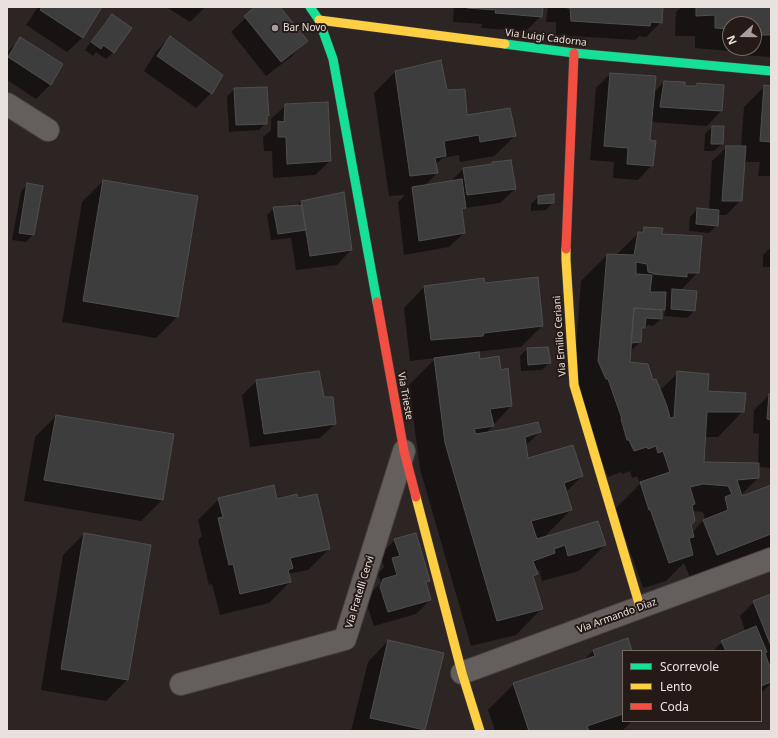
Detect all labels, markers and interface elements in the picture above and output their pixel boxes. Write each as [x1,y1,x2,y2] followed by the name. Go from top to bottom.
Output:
[722,16,762,56] north arrow
[283,22,326,34] place label: Bar Novo
[270,23,280,33] marker: Bar Novo
[504,27,588,49] street label: Via Luigi Cadorna
[723,33,740,47] text: N
[551,295,569,377] street label: Via Emilio Ceriani
[395,371,415,421] street label: Via Trieste
[343,554,377,630] street label: Via Fratelli Cervi
[576,596,658,636] street label: Via Armando Diaz
[622,650,762,722] legend
[660,658,719,675] text: Scorrevole
[660,678,692,695] text: Lento
[660,698,689,715] text: Coda

